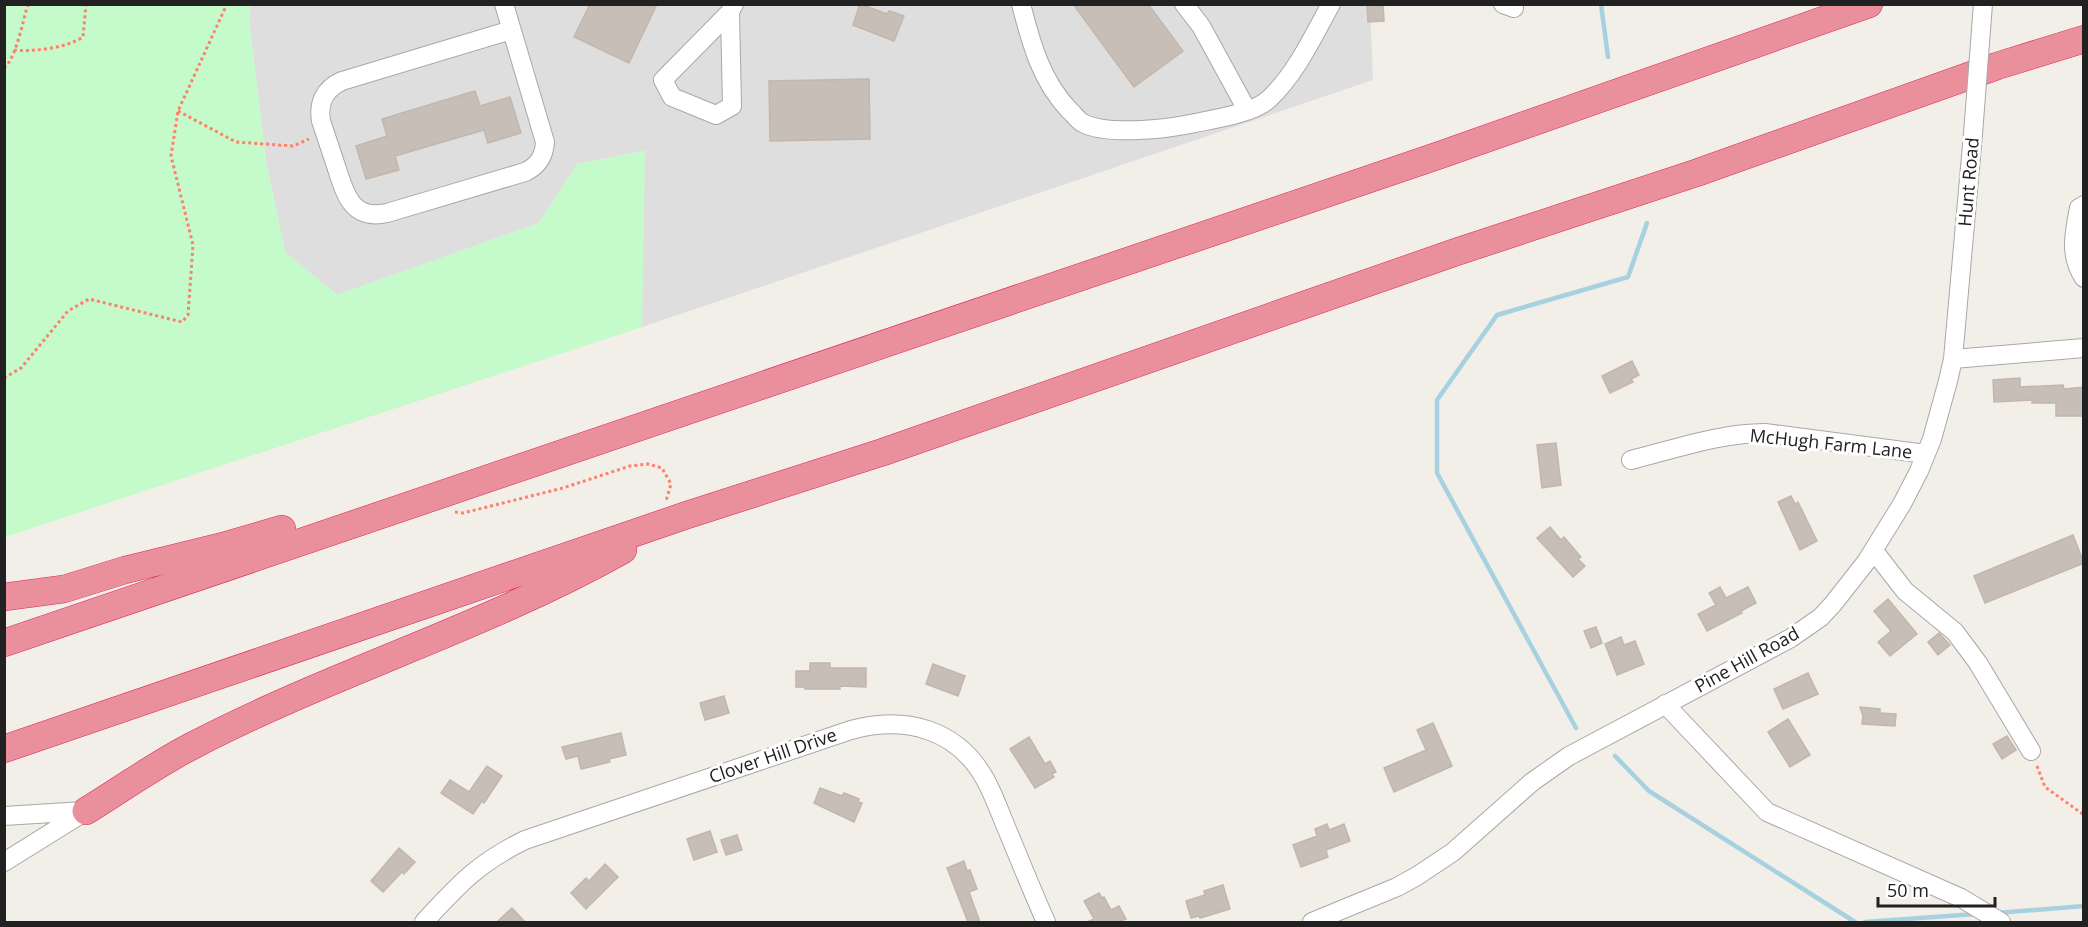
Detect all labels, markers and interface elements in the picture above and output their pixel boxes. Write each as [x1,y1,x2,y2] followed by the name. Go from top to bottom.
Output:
[1952,136,1984,227] street label: Hunt Road
[1749,423,1913,463] street label: McHugh Farm Lane
[1690,621,1803,698] street label: Pine Hill Road
[706,722,840,788] street label: Clover Hill Drive
[1878,870,1995,908] scale bar
[1887,878,1929,902] text: 50 m

